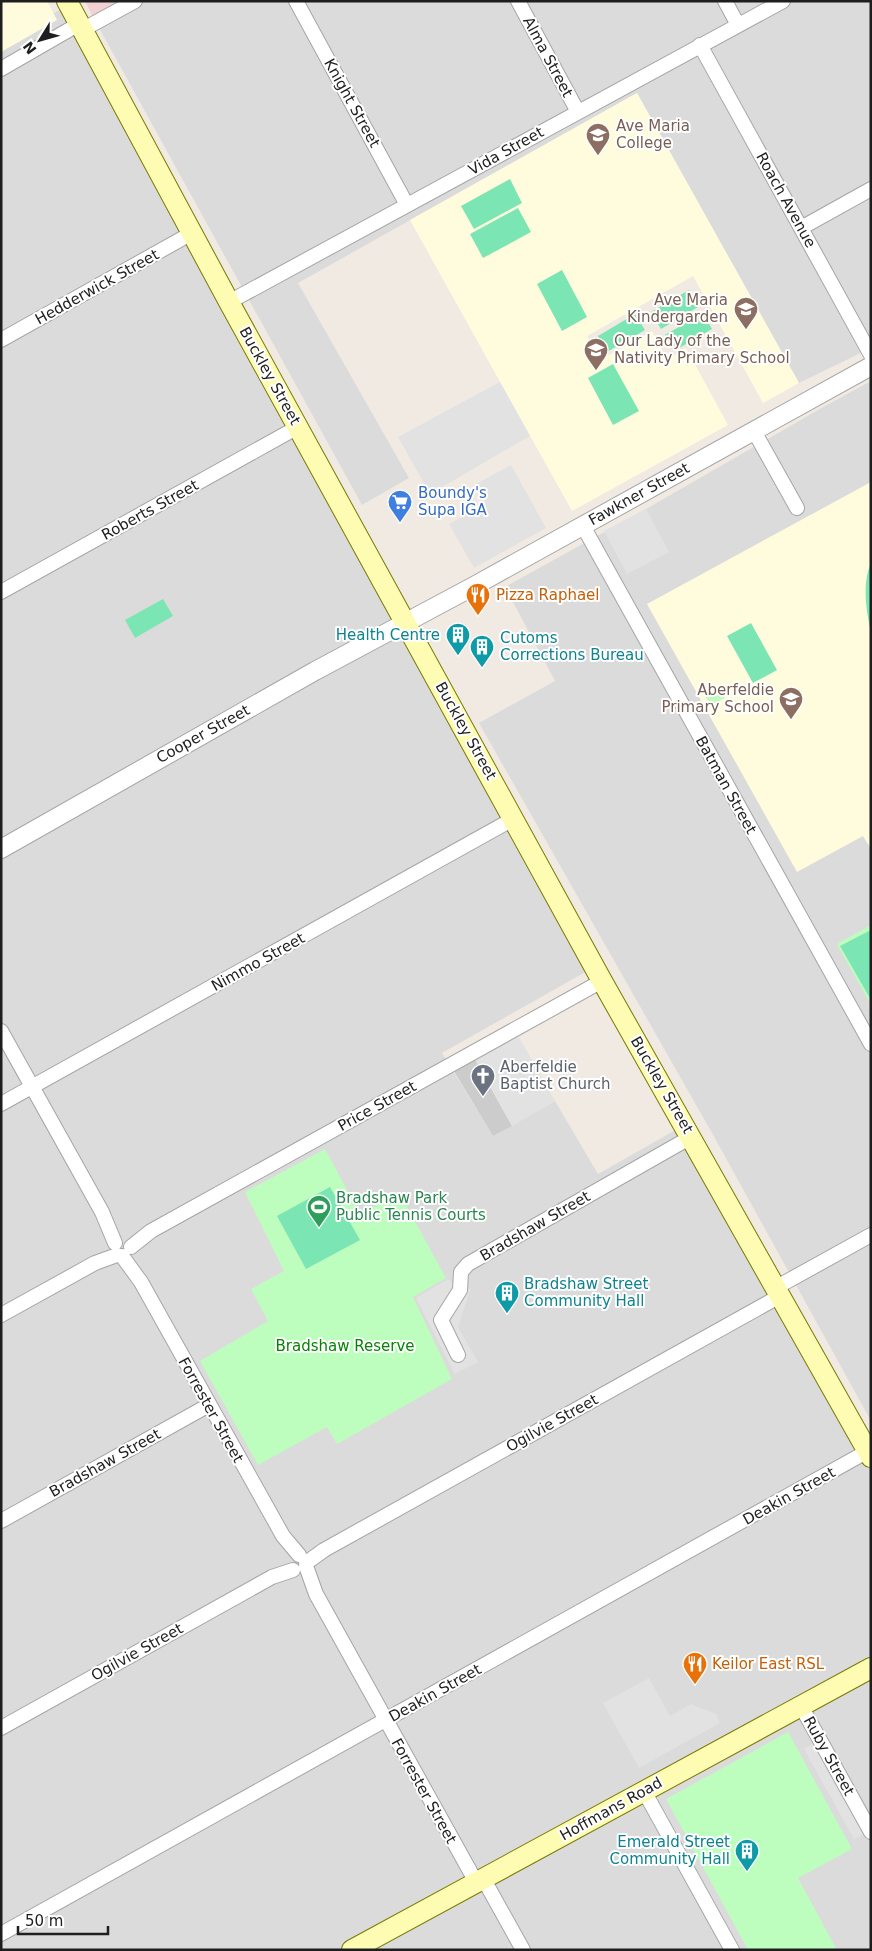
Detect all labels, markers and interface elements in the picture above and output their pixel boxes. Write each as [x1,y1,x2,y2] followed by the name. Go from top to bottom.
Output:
[519,14,577,100] street label: Alma Street
[15,15,65,65] north arrow
[20,38,40,57] text: N
[320,55,384,151] street label: Knight Street
[616,117,690,152] place label: Ave Maria College
[585,122,611,156] school or university icon: Ave Maria College
[465,123,547,179] street label: Vida Street
[752,149,820,251] street label: Roach Avenue
[32,245,162,328] street label: Hedderwick Street
[627,291,728,326] place label: Ave Maria Kindergarden
[733,296,759,330] school or university icon: Ave Maria Kindergarden
[236,324,304,428] street label: Buckley Street
[614,332,790,367] place label: Our Lady of the Nativity Primary School
[583,337,609,371] school or university icon: Our Lady of the Nativity Primary School
[585,459,693,529] street label: Fawkner Street
[98,476,202,544] street label: Roberts Street
[418,484,488,519] place label: Boundy's Supa IGA
[387,489,413,523] supermarket icon: Boundy's Supa IGA
[465,582,491,616] restaurant icon: Pizza Raphael
[496,586,600,604] place label: Pizza Raphael
[445,622,471,656] building icon: Health Centre
[336,626,440,644] place label: Health Centre
[500,629,644,664] place label: Cutoms Corrections Bureau
[469,634,495,668] building icon: Cutoms Corrections Bureau
[432,679,500,783] street label: Buckley Street
[661,681,774,716] place label: Aberfeldie Primary School
[778,686,804,720] school or university icon: Aberfeldie Primary School
[153,701,253,767] street label: Cooper Street
[692,733,760,837] street label: Batman Street
[208,929,308,995] street label: Nimmo Street
[627,1033,697,1137] street label: Buckley Street
[500,1058,611,1093] place label: Aberfeldie Baptist Church
[470,1063,496,1097] church icon: Aberfeldie Baptist Church
[335,1077,419,1135] street label: Price Street
[477,1187,593,1265] street label: Bradshaw Street
[336,1189,486,1224] place label: Bradshaw Park Public Tennis Courts
[306,1194,332,1228] sports icon: Bradshaw Park Public Tennis Courts
[524,1275,648,1310] place label: Bradshaw Street Community Hall
[494,1280,520,1314] building icon: Bradshaw Street Community Hall
[275,1337,415,1355] park label: Bradshaw Reserve
[175,1354,247,1466] street label: Forrester Street
[503,1390,601,1456] street label: Ogilvie Street
[46,1425,164,1501] street label: Bradshaw Street
[740,1463,838,1529] street label: Deakin Street
[88,1619,186,1685] street label: Ogilvie Street
[682,1651,708,1685] restaurant icon: Keilor East RSL
[712,1655,825,1673] place label: Keilor East RSL
[386,1660,484,1726] street label: Deakin Street
[800,1713,858,1799] street label: Ruby Street
[388,1735,460,1847] street label: Forrester Street
[557,1773,665,1845] street label: Hoffmans Road
[610,1833,730,1868] place label: Emerald Street Community Hall
[734,1838,760,1872] building icon: Emerald Street Community Hall
[18,1904,108,1936] scale bar
[25,1912,63,1930] text: 50 m

